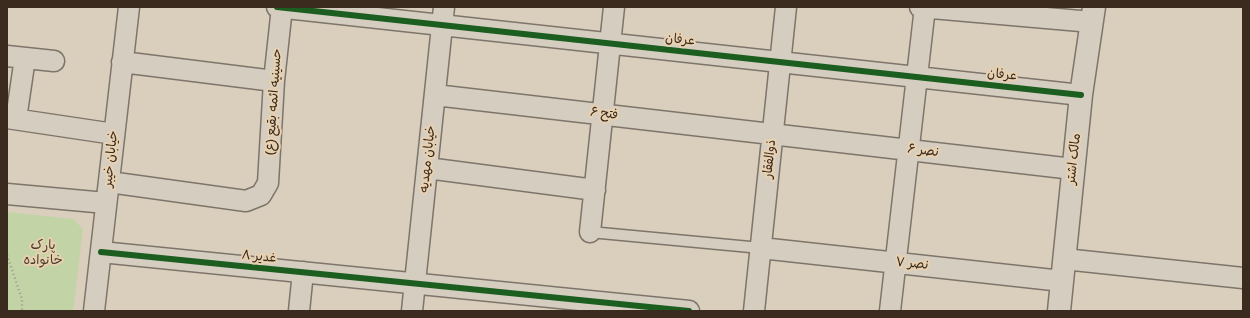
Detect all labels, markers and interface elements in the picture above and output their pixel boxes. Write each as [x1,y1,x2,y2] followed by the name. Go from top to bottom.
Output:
[664,31,696,49] street label: عرفان
[262,48,286,156] street label: حسینیه ائمه بقیع (ع)
[986,66,1018,84] street label: عرفان
[589,105,619,123] street label: فتح ۶
[417,125,439,193] street label: خیابان مهدیه
[100,130,122,188] street label: خیابان خیبر
[1064,132,1084,186] street label: مالک اشتر
[760,139,780,179] street label: ذوالفقار
[906,141,940,161] street label: نصر ۶
[23,238,63,269] park label: پارک خانواده
[241,247,277,267] street label: غدیر ۸
[895,255,929,273] street label: نصر ۷

